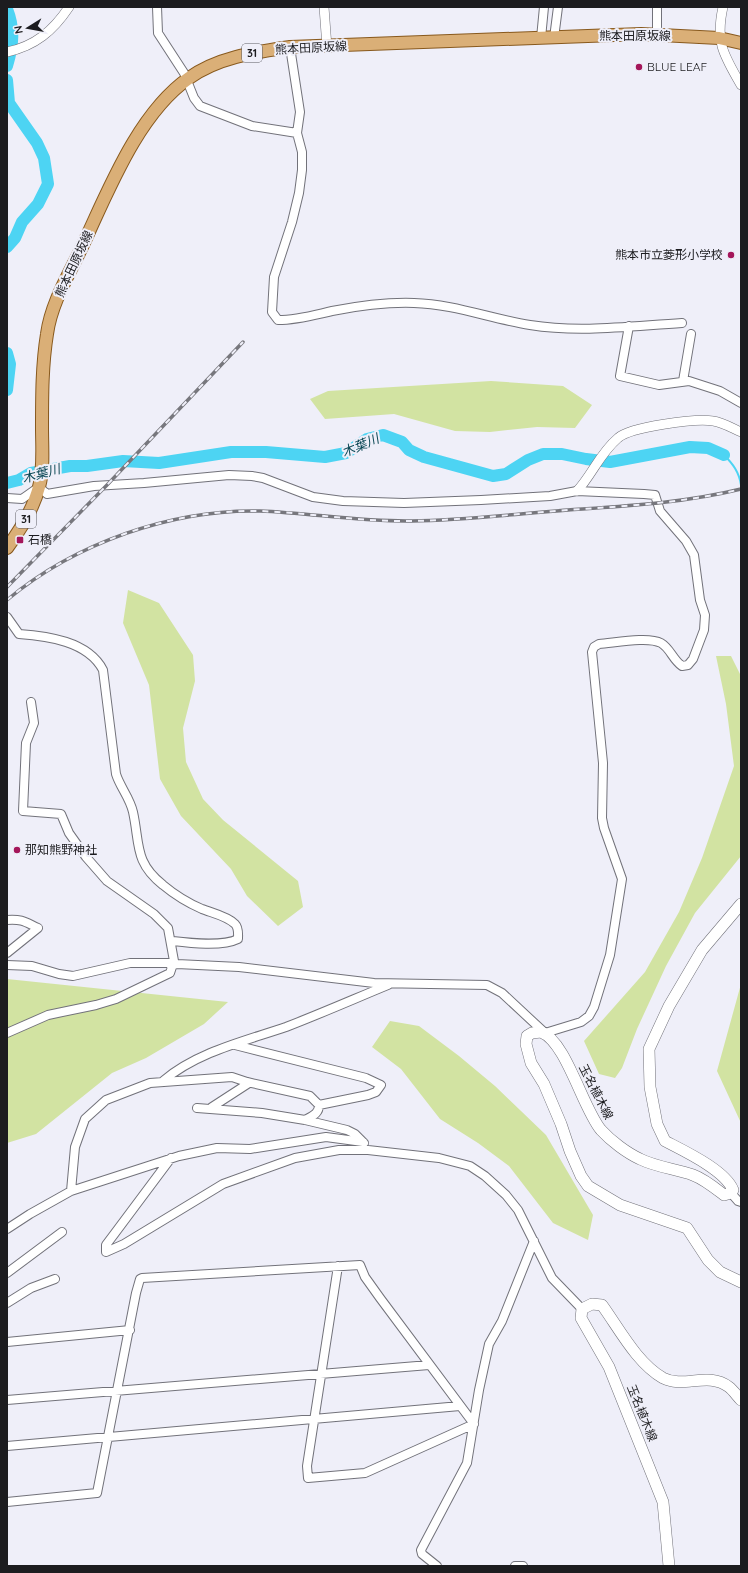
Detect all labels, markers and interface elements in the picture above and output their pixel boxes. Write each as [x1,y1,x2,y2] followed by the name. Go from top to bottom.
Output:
[8,8,48,48] north arrow
[11,25,26,35] text: N
[599,28,671,43] street label: 熊本田原坂線
[275,38,347,57] street label: 熊本田原坂線
[242,44,262,62] road number: 31
[647,59,708,74] place label: BLUE LEAF
[634,62,644,72] marker: BLUE LEAF
[52,228,96,300] street label: 熊本田原坂線
[615,247,723,262] place label: 熊本市立菱形小学校
[726,250,736,260] marker: 熊本市立菱形小学校
[339,429,383,460] water label: 木葉川
[20,460,64,486] water label: 木葉川
[16,510,36,528] road number: 31
[28,532,52,547] place label: 石橋
[15,535,25,545] marker: 石橋
[25,842,97,857] place label: 那知熊野神社
[12,845,22,855] marker: 那知熊野神社
[576,1062,617,1122] street label: 玉名植木線
[624,1382,661,1443] street label: 玉名植木線

